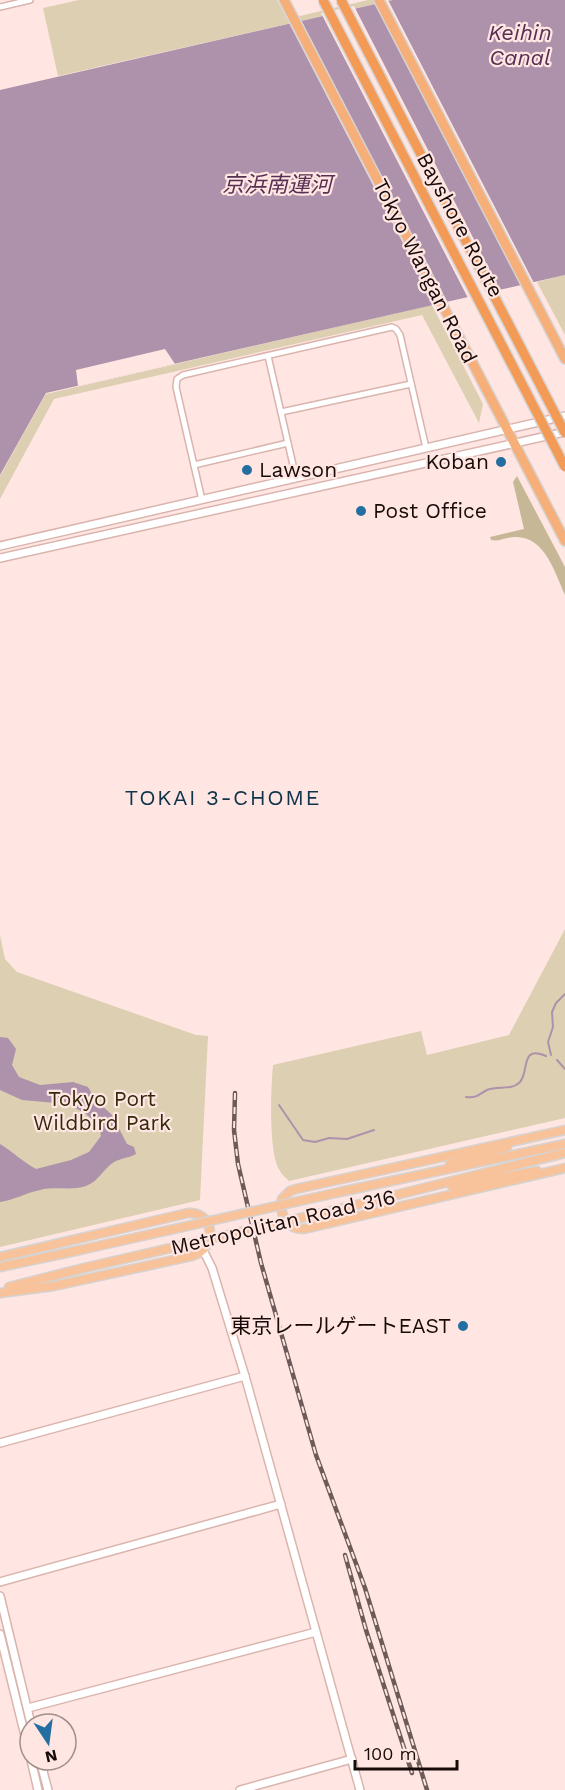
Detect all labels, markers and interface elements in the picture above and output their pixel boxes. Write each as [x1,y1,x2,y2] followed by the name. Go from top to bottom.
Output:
[488,20,552,70] water label: Keihin Canal
[412,148,509,301] street label: Bayshore Route
[222,172,336,197] water label: 京浜南運河
[368,174,483,367] street label: Tokyo Wangan Road
[425,449,489,474] place label: Koban
[494,455,508,469] marker: Koban
[259,457,337,482] place label: Lawson
[240,463,254,477] marker: Lawson
[373,498,487,523] place label: Post Office
[354,504,368,518] marker: Post Office
[125,785,321,810] district label: TOKAI 3-CHOME
[33,1086,171,1135] park label: Tokyo Port Wildbird Park
[168,1184,397,1260] street label: Metropolitan Road 316
[230,1313,451,1338] place label: 東京レールゲートEAST
[456,1319,470,1333] marker: 東京レールゲートEAST
[18,1712,78,1772] north arrow
[355,1733,457,1771] scale bar
[364,1743,417,1764] text: 100 m
[43,1746,59,1767] text: N

